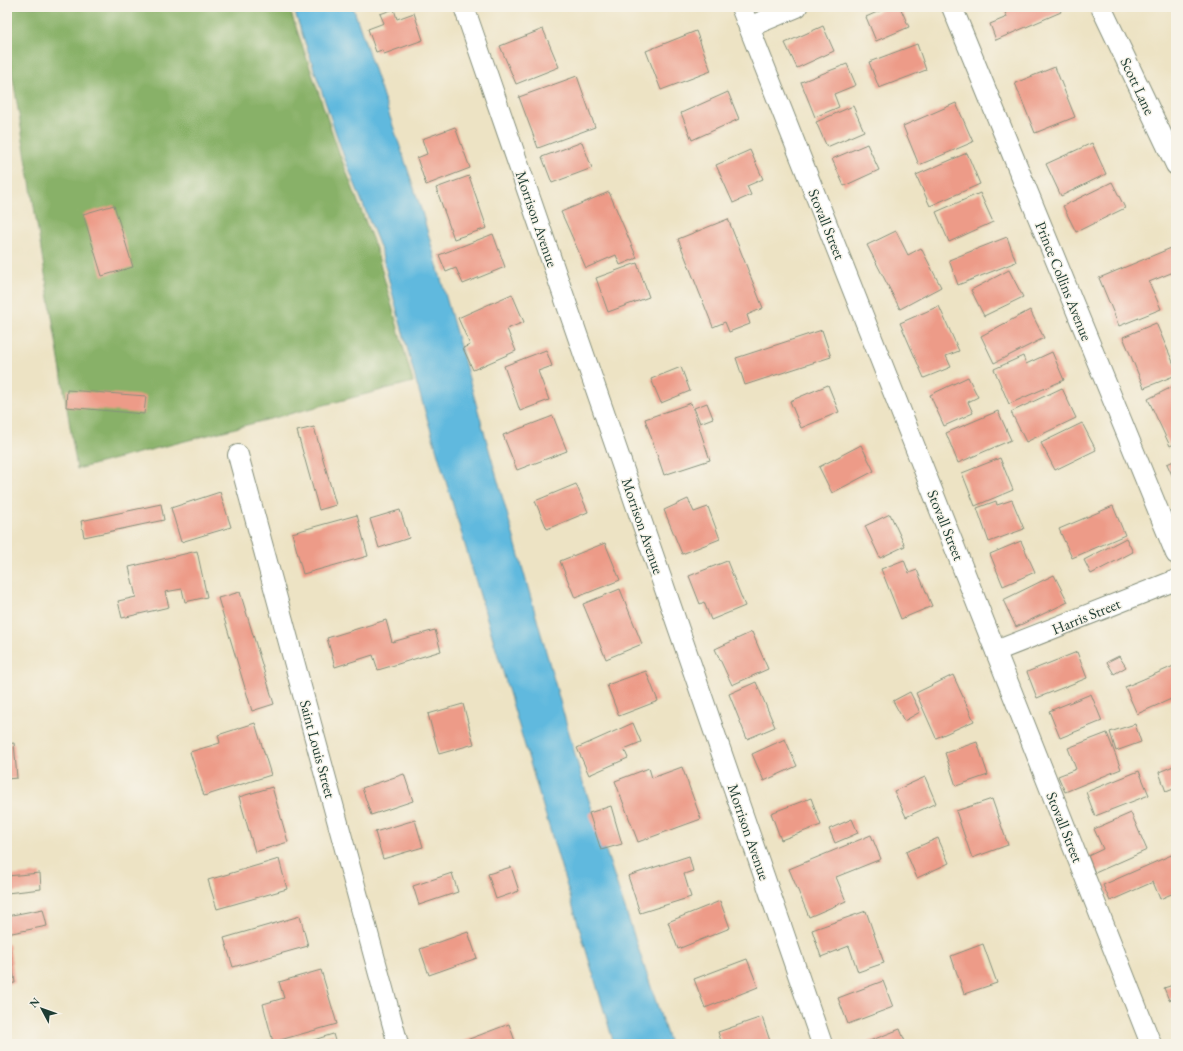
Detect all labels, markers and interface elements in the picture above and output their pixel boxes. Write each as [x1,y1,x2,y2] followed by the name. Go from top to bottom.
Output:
[1116,54,1160,118] street label: Scott Lane
[512,168,562,270] street label: Morrison Avenue
[804,186,850,262] street label: Stovall Street
[1031,219,1097,344] street label: Prince Collins Avenue
[618,475,668,577] street label: Morrison Avenue
[923,487,969,563] street label: Stovall Street
[1049,593,1123,638] street label: Harris Street
[296,698,340,800] street label: Saint Louis Street
[724,781,774,883] street label: Morrison Avenue
[1042,789,1088,865] street label: Stovall Street
[22,989,62,1029] north arrow
[26,994,43,1010] text: N

